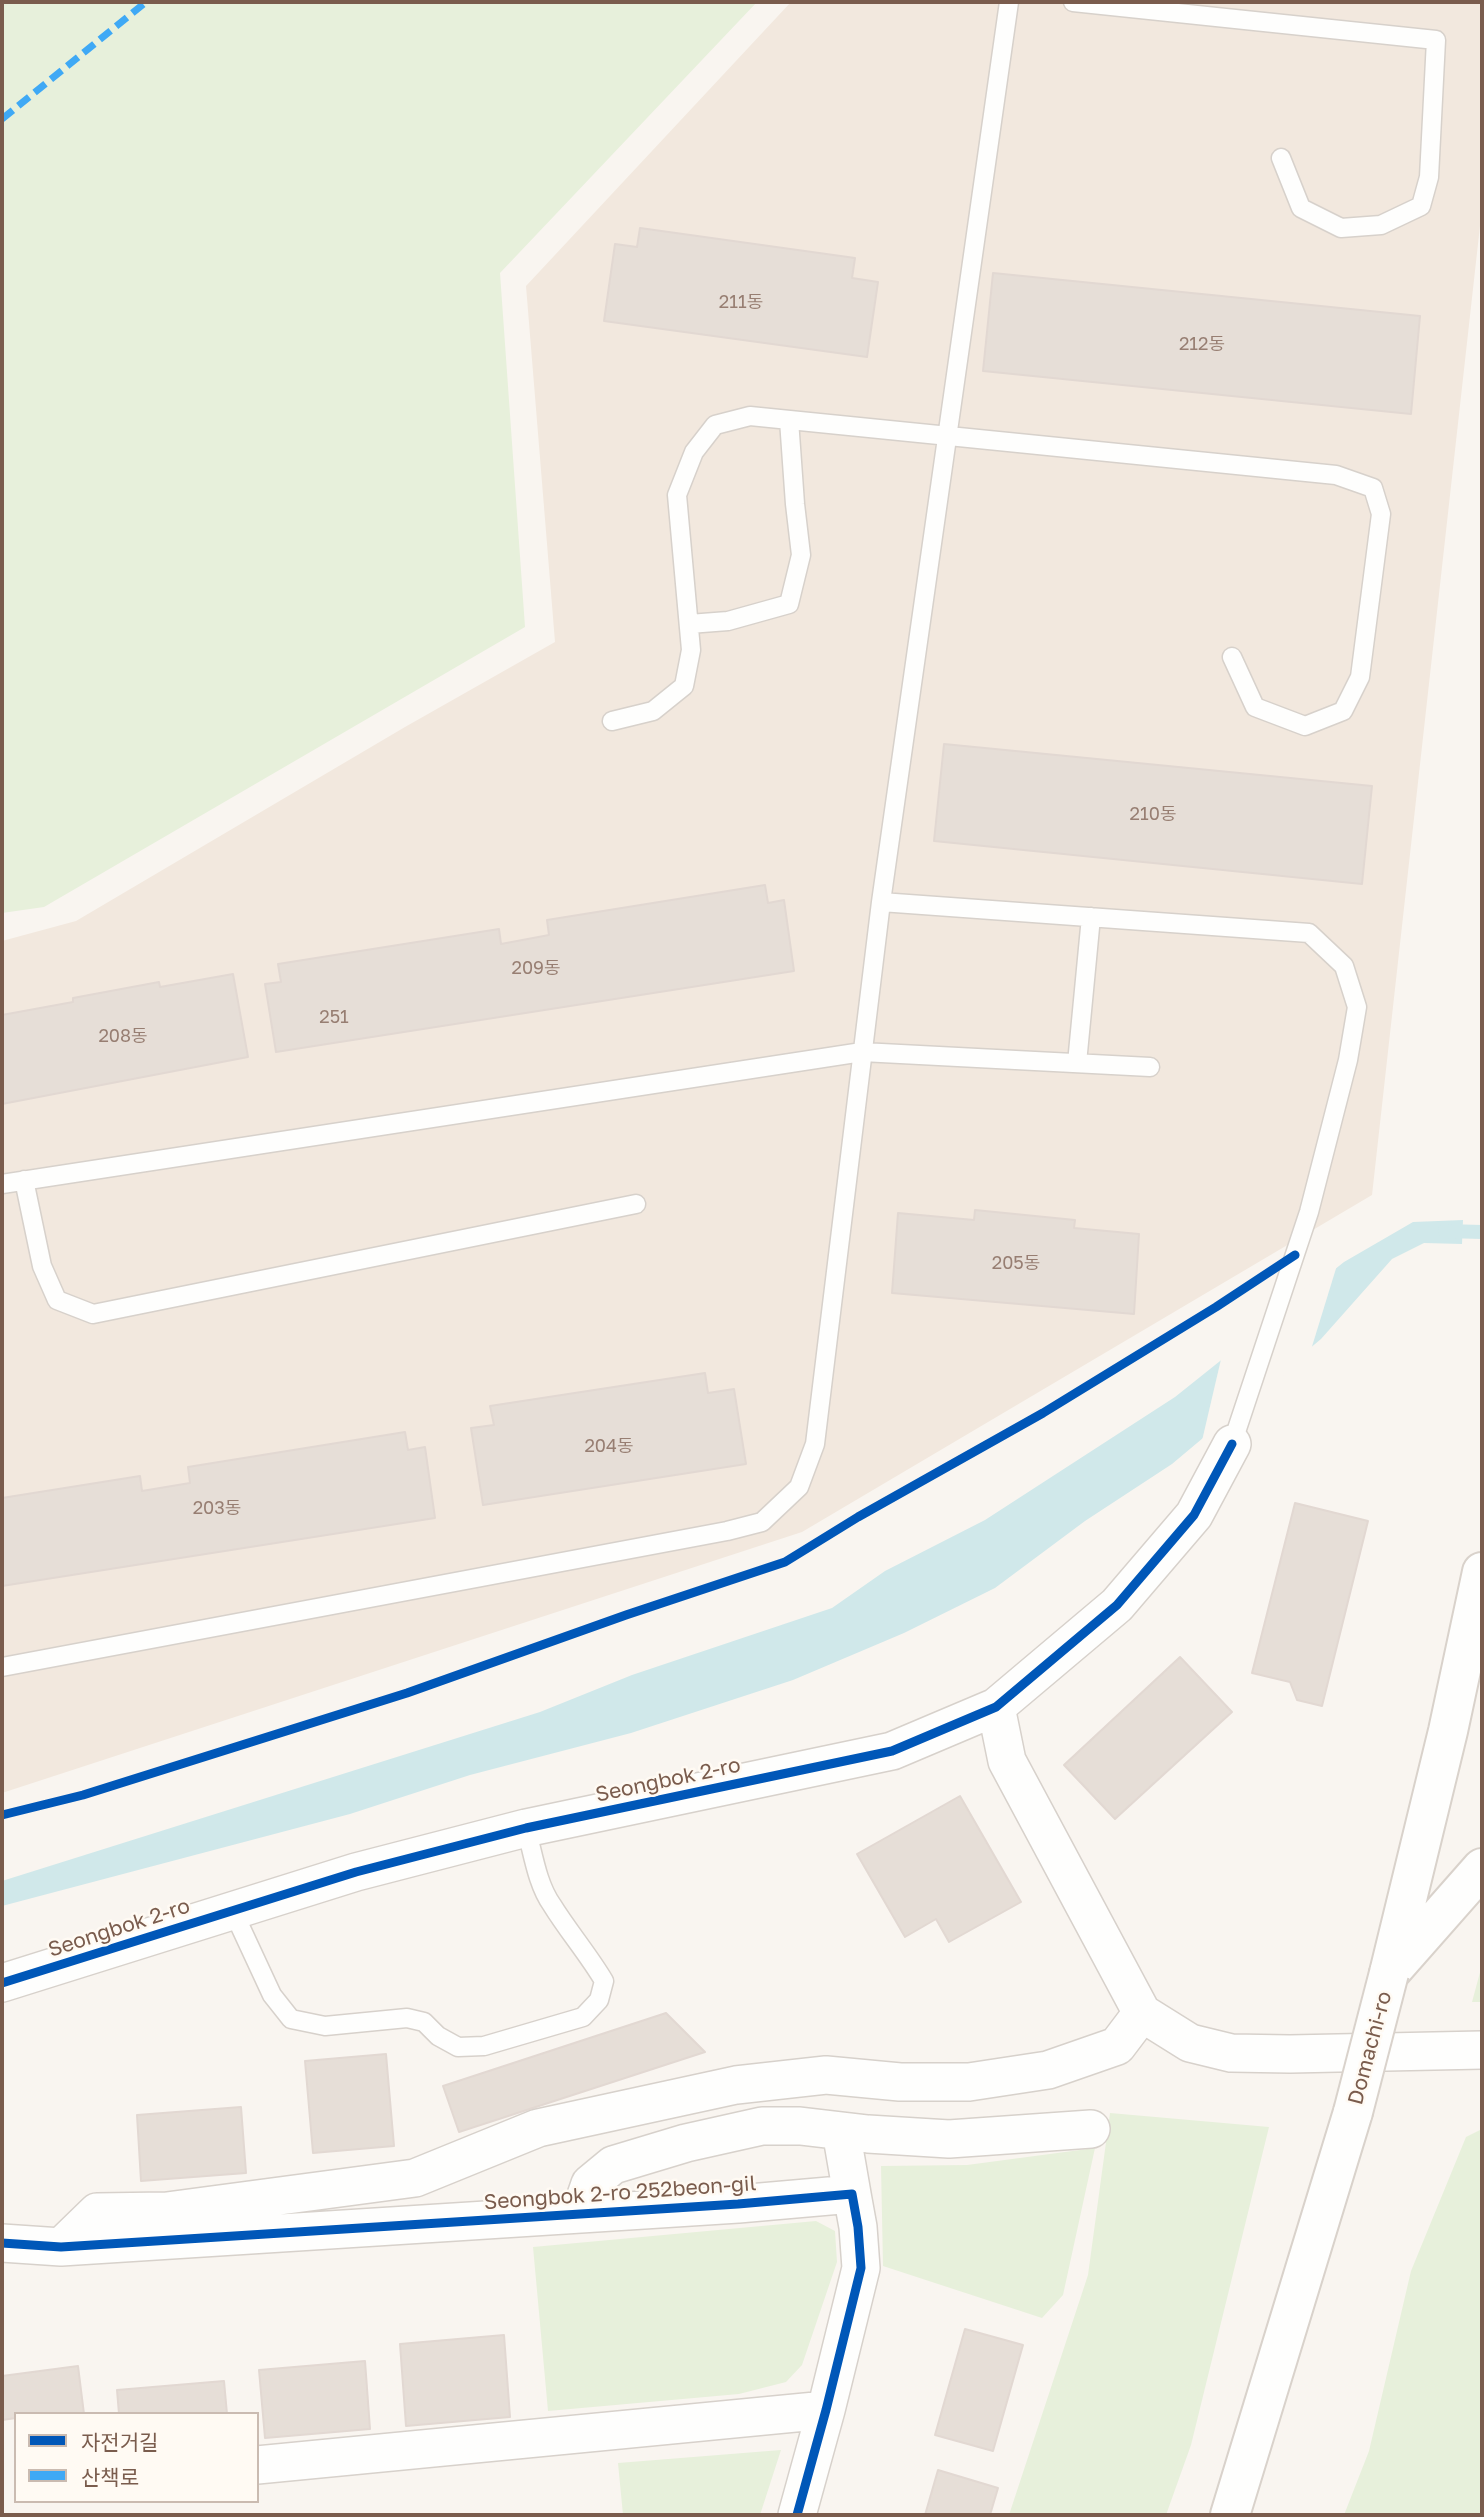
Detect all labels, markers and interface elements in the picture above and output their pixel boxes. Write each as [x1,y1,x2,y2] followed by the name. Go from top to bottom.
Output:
[719,291,763,313] house number: 211동
[1179,333,1225,355] house number: 212동
[1130,803,1176,825] house number: 210동
[511,957,561,979] house number: 209동
[319,1006,349,1028] house number: 251
[98,1025,148,1047] house number: 208동
[992,1252,1040,1274] house number: 205동
[584,1435,634,1457] house number: 204동
[193,1497,241,1519] house number: 203동
[593,1752,743,1808] street label: Seongbok 2-ro
[45,1893,193,1963] street label: Seongbok 2-ro
[1343,1989,1397,2107] street label: Domachi-ro
[483,2171,757,2215] street label: Seongbok 2-ro 252beon-gil
[14,2412,259,2503] legend
[81,2429,158,2455] text: 자전거길
[81,2464,139,2490] text: 산책로

